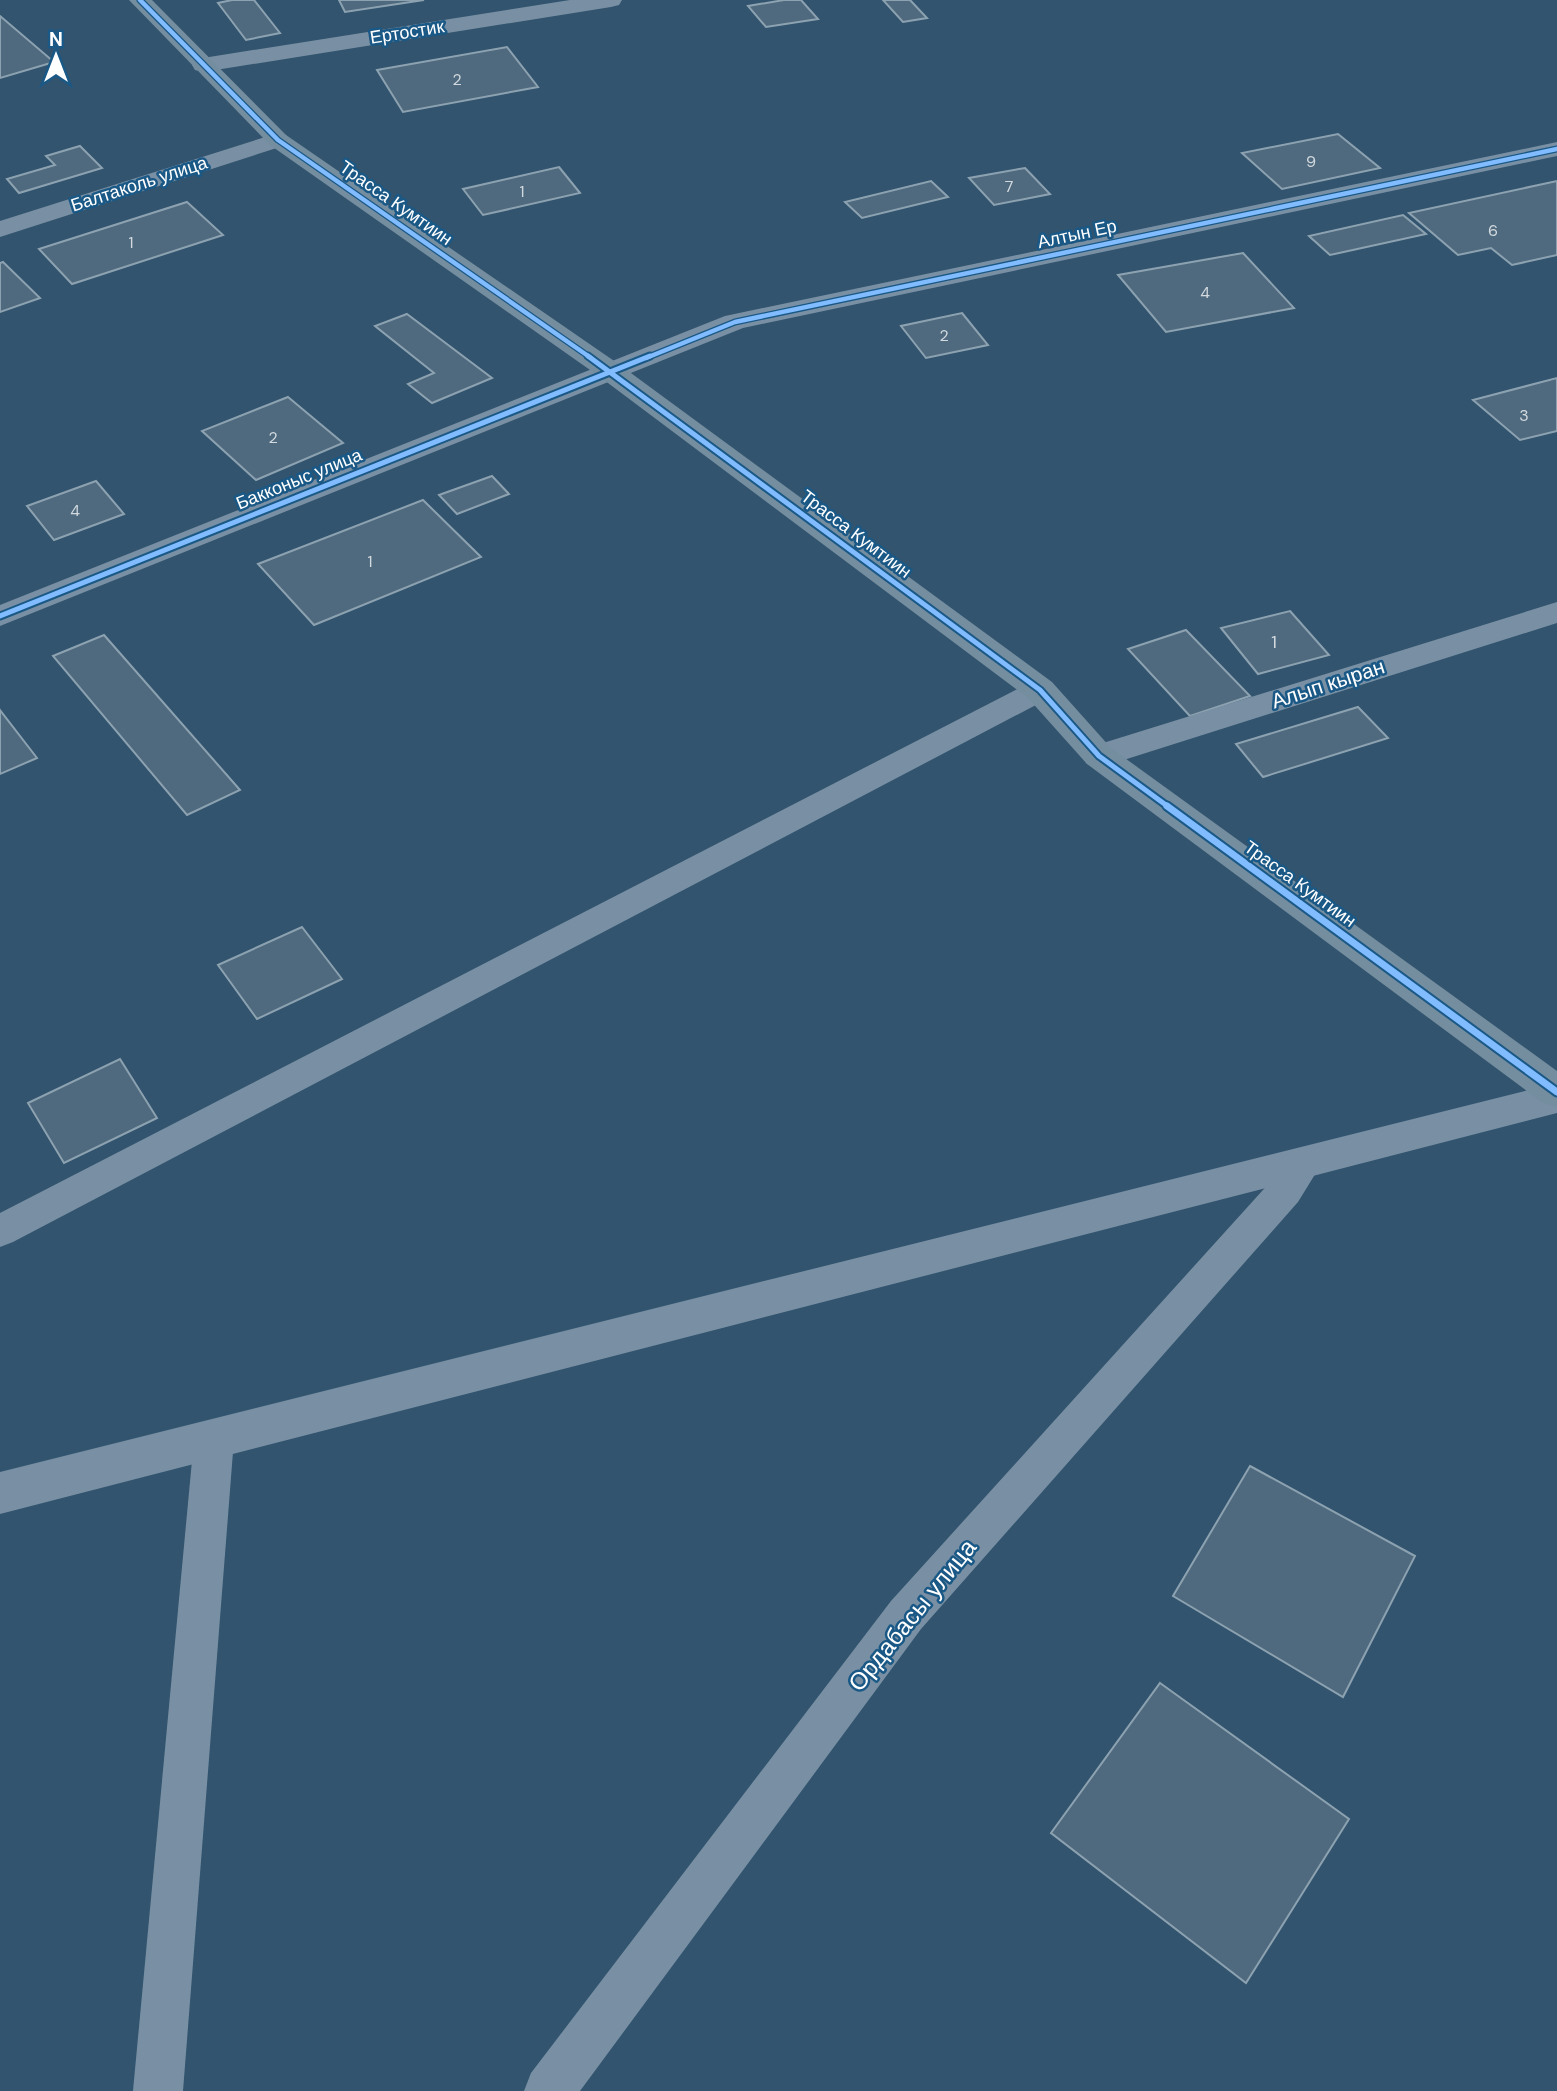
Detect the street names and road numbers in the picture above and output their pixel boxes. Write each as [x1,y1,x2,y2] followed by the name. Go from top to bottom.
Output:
[368,14,446,50] street label: Ертостик
[68,150,211,217] street label: Балтаколь улица
[335,155,457,251] street label: Трасса Кумтиин
[1035,214,1119,254] street label: Алтын Ер
[232,442,367,515] street label: Бакконыс улица
[796,484,916,584] street label: Трасса Кумтиин
[1268,653,1388,715] street label: Алып кыран
[1239,835,1361,933] street label: Трасса Кумтиин
[841,1532,983,1697] street label: Ордабасы улица

